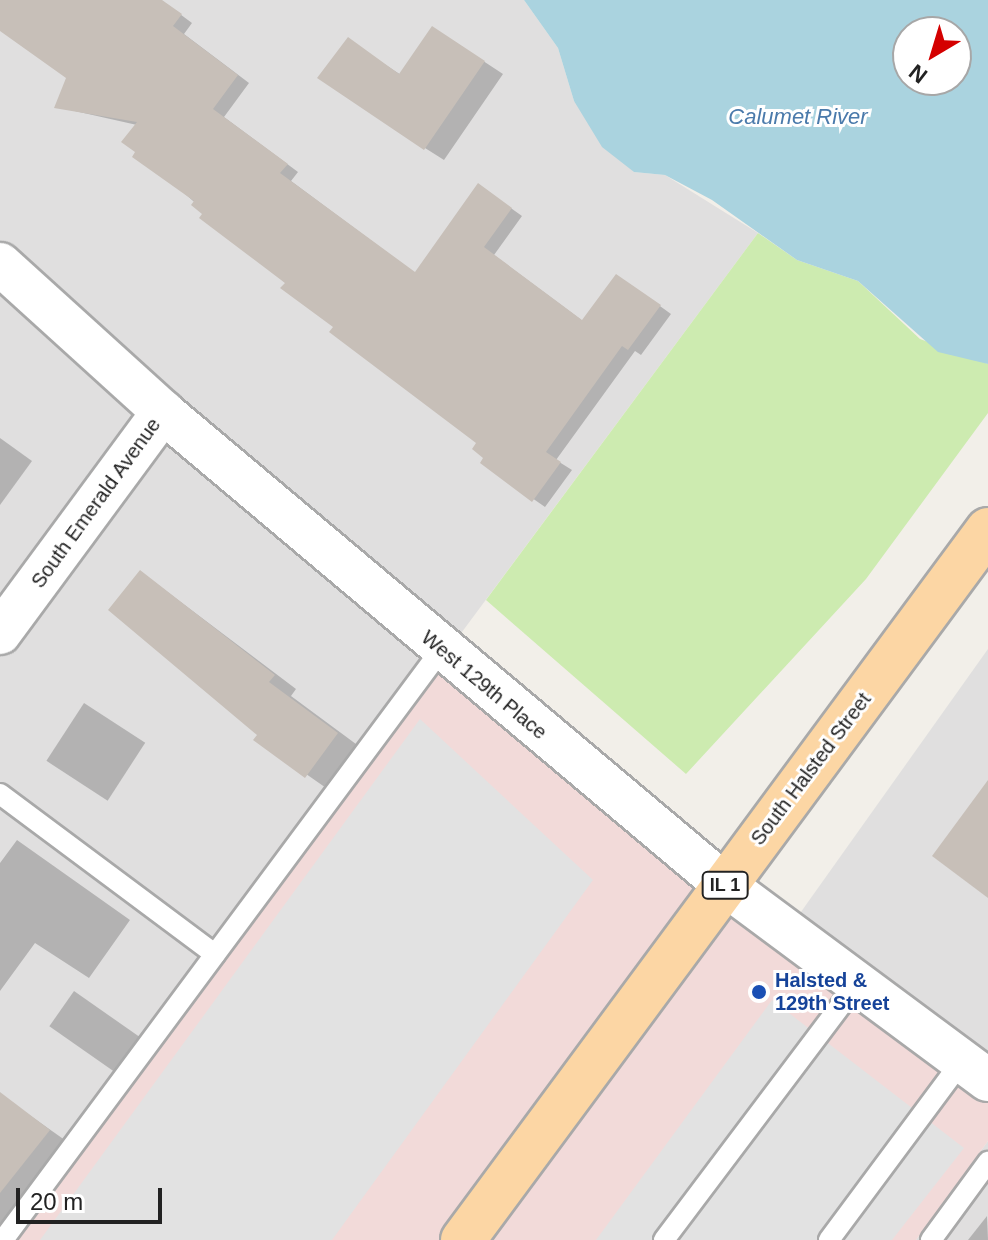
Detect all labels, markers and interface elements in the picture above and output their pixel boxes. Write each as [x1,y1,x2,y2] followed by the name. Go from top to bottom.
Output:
[892,16,972,96] north arrow
[904,59,932,88] text: N
[728,104,868,130] water label: Calumet River
[26,413,166,593] street label: South Emerald Avenue
[416,626,552,744] street label: West 129th Place
[746,688,876,850] street label: South Halsted Street
[701,871,749,899] road number: IL 1
[775,968,889,1015] place label: Halsted & 129th Street
[750,983,768,1001] marker: Halsted & 129th Street
[20,1172,166,1222] scale bar
[30,1188,83,1215] text: 20 m

